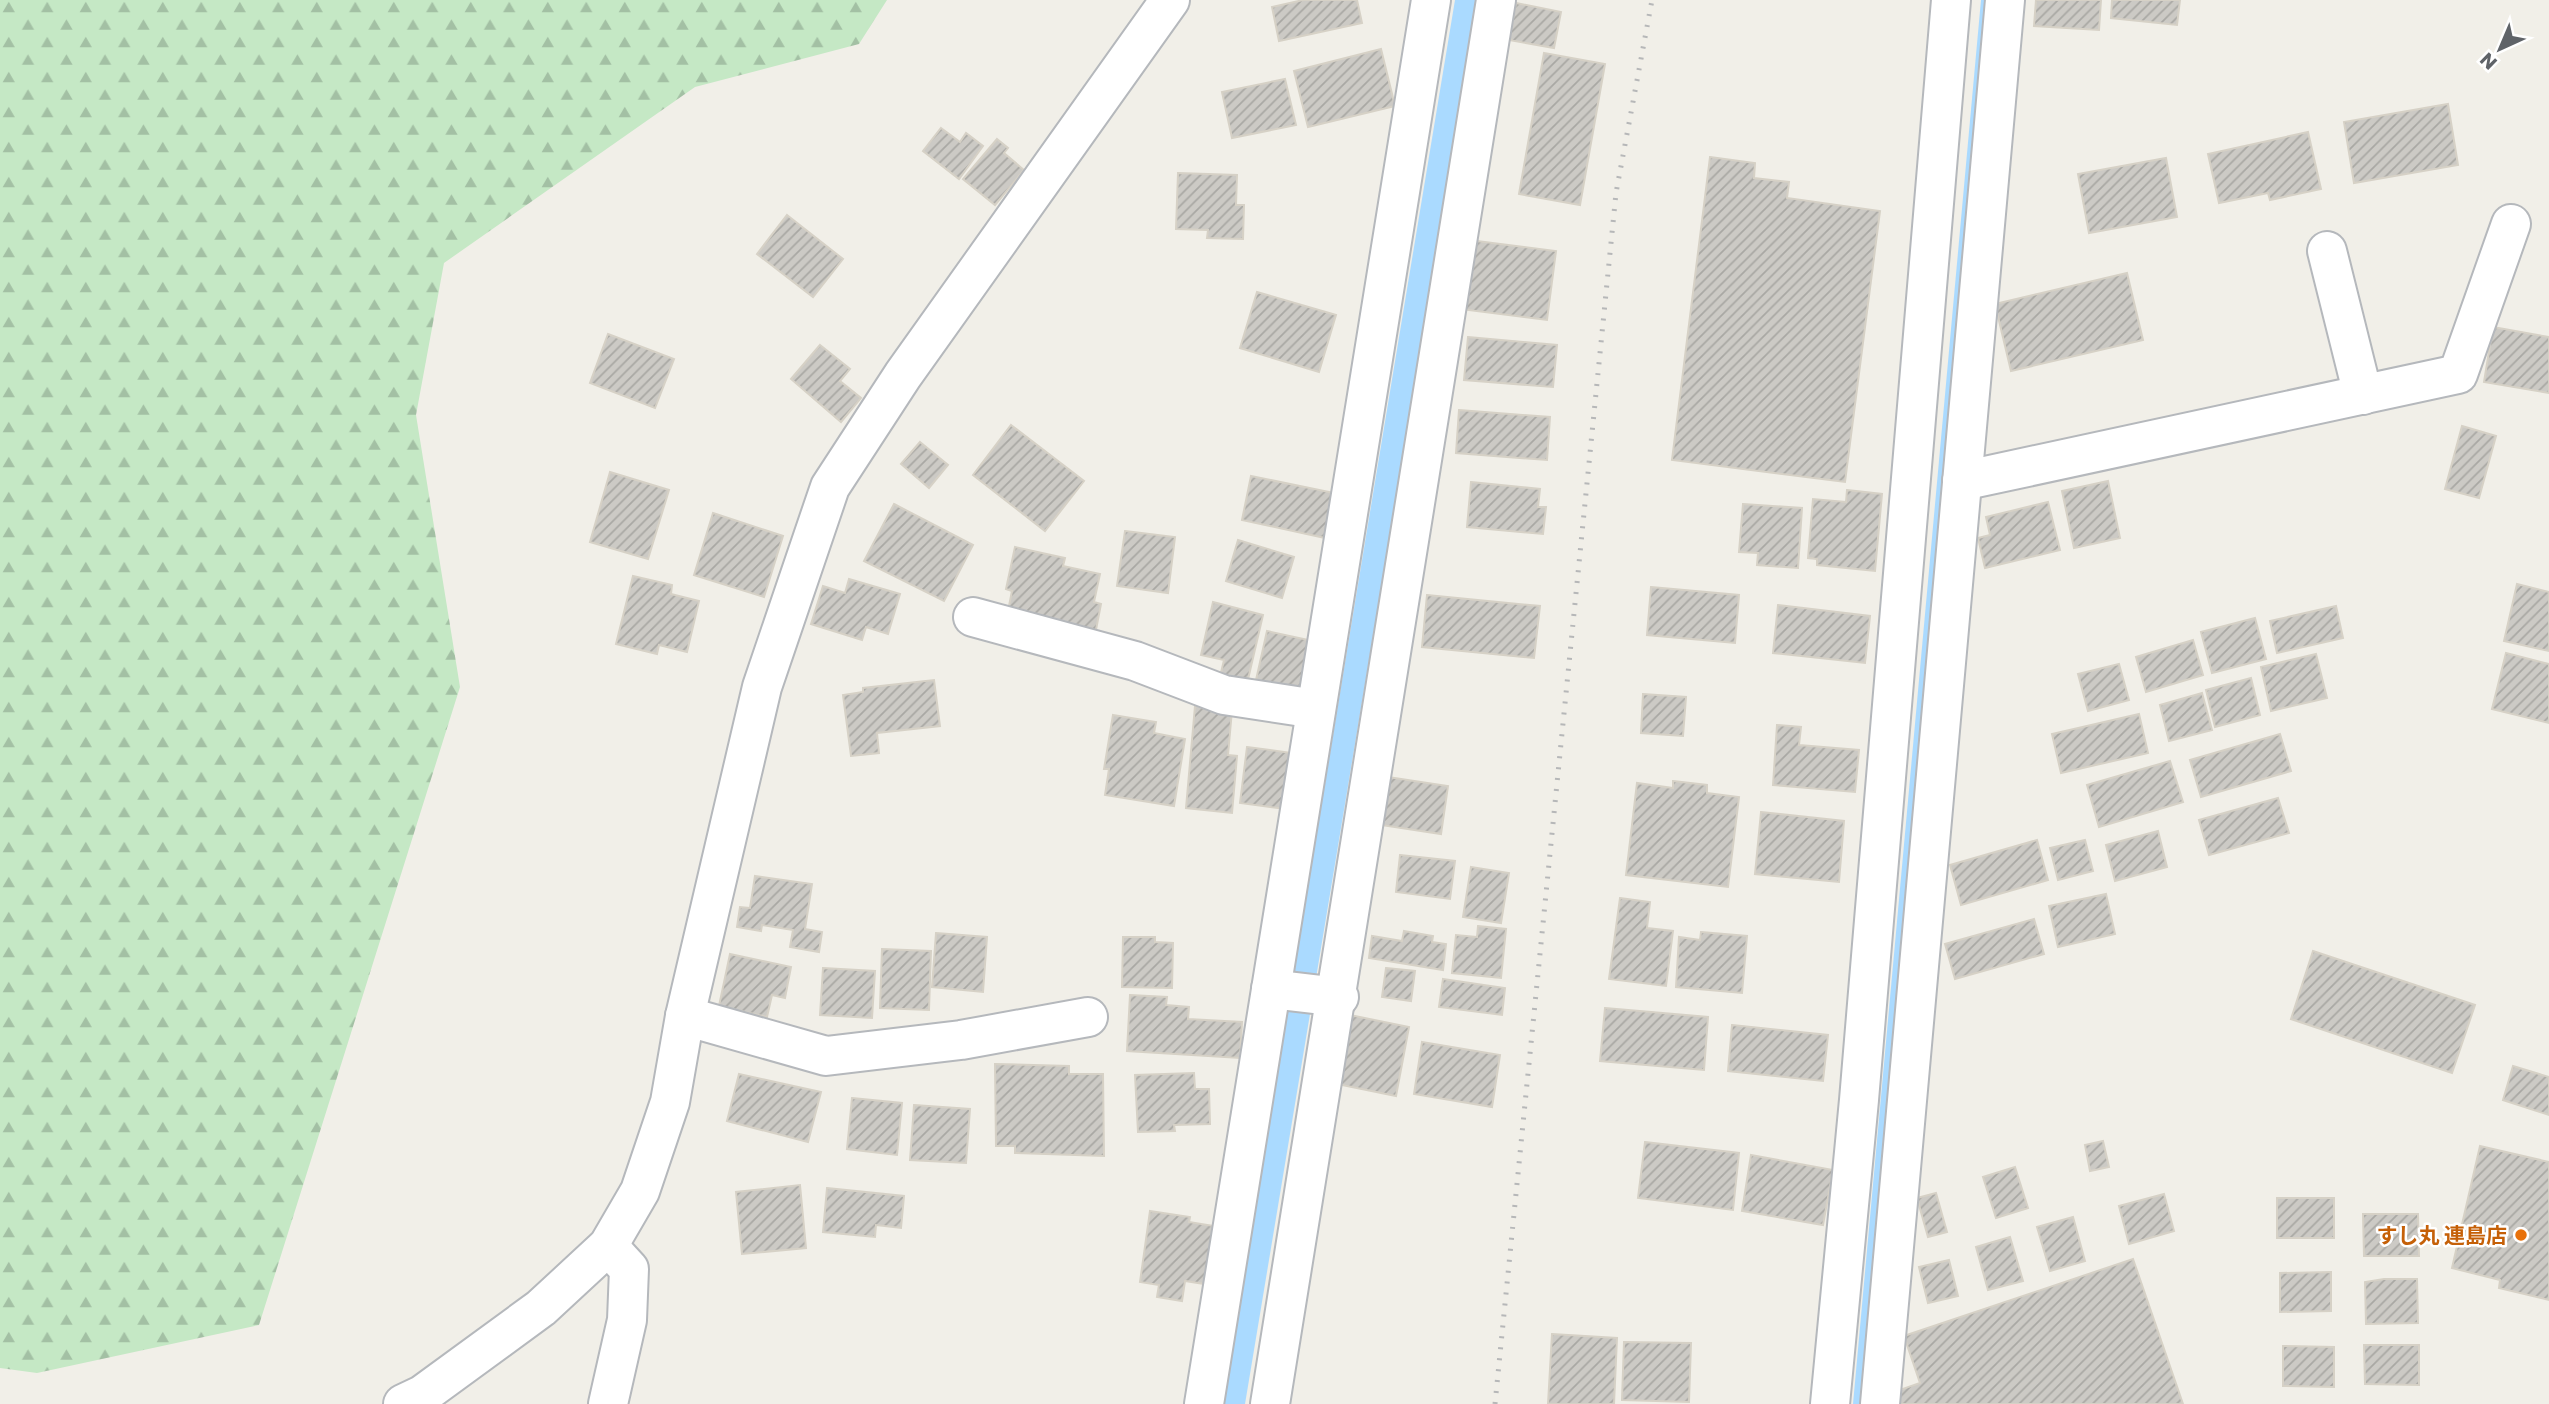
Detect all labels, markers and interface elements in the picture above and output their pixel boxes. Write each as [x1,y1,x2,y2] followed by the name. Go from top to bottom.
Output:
[2465,14,2535,84] north arrow
[2474,46,2503,76] text: N
[2377,1221,2507,1250] place label: すし丸 連島店
[2513,1227,2529,1243] marker: すし丸 連島店

